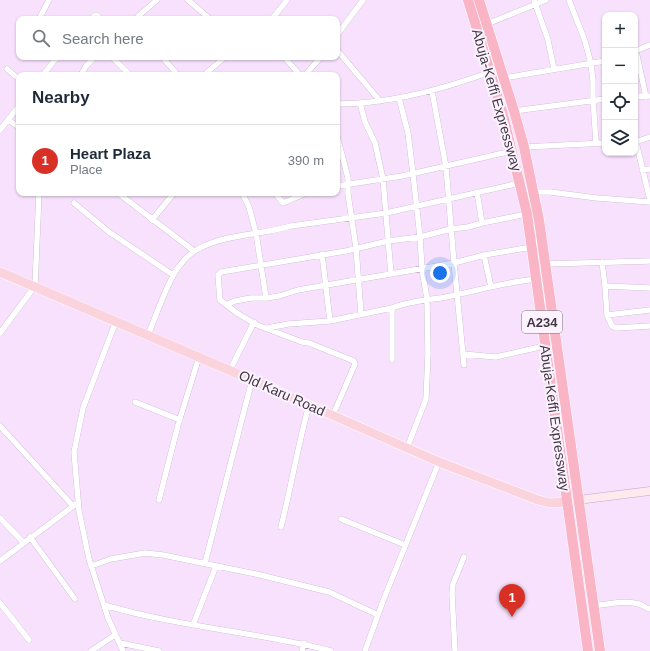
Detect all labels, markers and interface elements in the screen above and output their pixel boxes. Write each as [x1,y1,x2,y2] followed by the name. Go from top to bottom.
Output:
[602,12,638,156] map controls
[602,12,638,48] button: +
[16,16,340,60] search box
[30,27,52,49] icon: search
[469,27,525,173] street label: Abuja-Keffi Expressway
[62,30,144,47] text: Search here
[602,48,638,84] button: −
[602,84,638,120] button: locate
[32,88,90,107] text: Nearby
[602,120,638,156] button: layers
[70,145,151,162] text: Heart Plaza
[41,153,49,168] text: 1
[288,153,324,168] text: 390 m
[70,162,103,177] text: Place
[430,263,450,283] your location
[522,311,562,333] road number: A234
[537,344,573,492] street label: Abuja-Keffi Expressway
[236,367,328,419] street label: Old Karu Road
[499,584,525,617] pin: 1

